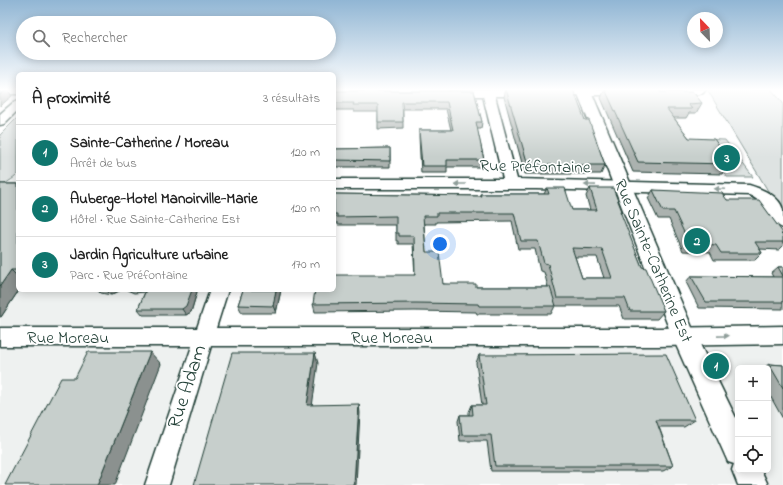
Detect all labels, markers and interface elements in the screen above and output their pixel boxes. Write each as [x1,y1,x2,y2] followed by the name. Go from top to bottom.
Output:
[687,12,723,48] north arrow
[16,16,336,60] search box
[30,27,52,49] icon: search
[62,27,127,49] text: Rechercher
[32,86,110,111] text: À proximité
[263,89,320,108] text: 3 résultats
[70,132,229,154] text: Sainte-Catherine / Moreau
[43,143,47,162] text: 1
[290,143,320,162] text: 120 m
[714,143,740,173] pin: 3
[70,154,137,173] text: Arrêt de bus
[479,154,591,180] street label: Rue Préfontaine
[607,175,699,347] street label: Rue Sainte-Catherine Est
[453,181,466,187] one-way arrow
[583,182,596,188] one-way arrow
[714,185,726,192] one-way arrow
[70,188,258,210] text: Auberge-Hotel Manoirville-Marie
[42,199,48,218] text: 2
[290,199,320,218] text: 120 m
[70,210,240,229] text: Hôtel · Rue Sainte-Catherine Est
[684,226,710,256] pin: 2
[430,234,450,254] your location
[70,244,228,266] text: Jardin Agriculture urbaine
[42,255,48,274] text: 3
[292,255,320,274] text: 170 m
[70,266,187,285] text: Parc · Rue Préfontaine
[27,326,109,351] street label: Rue Moreau
[351,326,433,351] street label: Rue Moreau
[717,333,730,339] one-way arrow
[161,341,215,433] street label: Rue Adam
[703,351,729,381] pin: 1
[735,365,771,473] map controls
[735,365,771,401] button: +
[735,401,771,437] button: −
[735,437,771,473] button: locate

